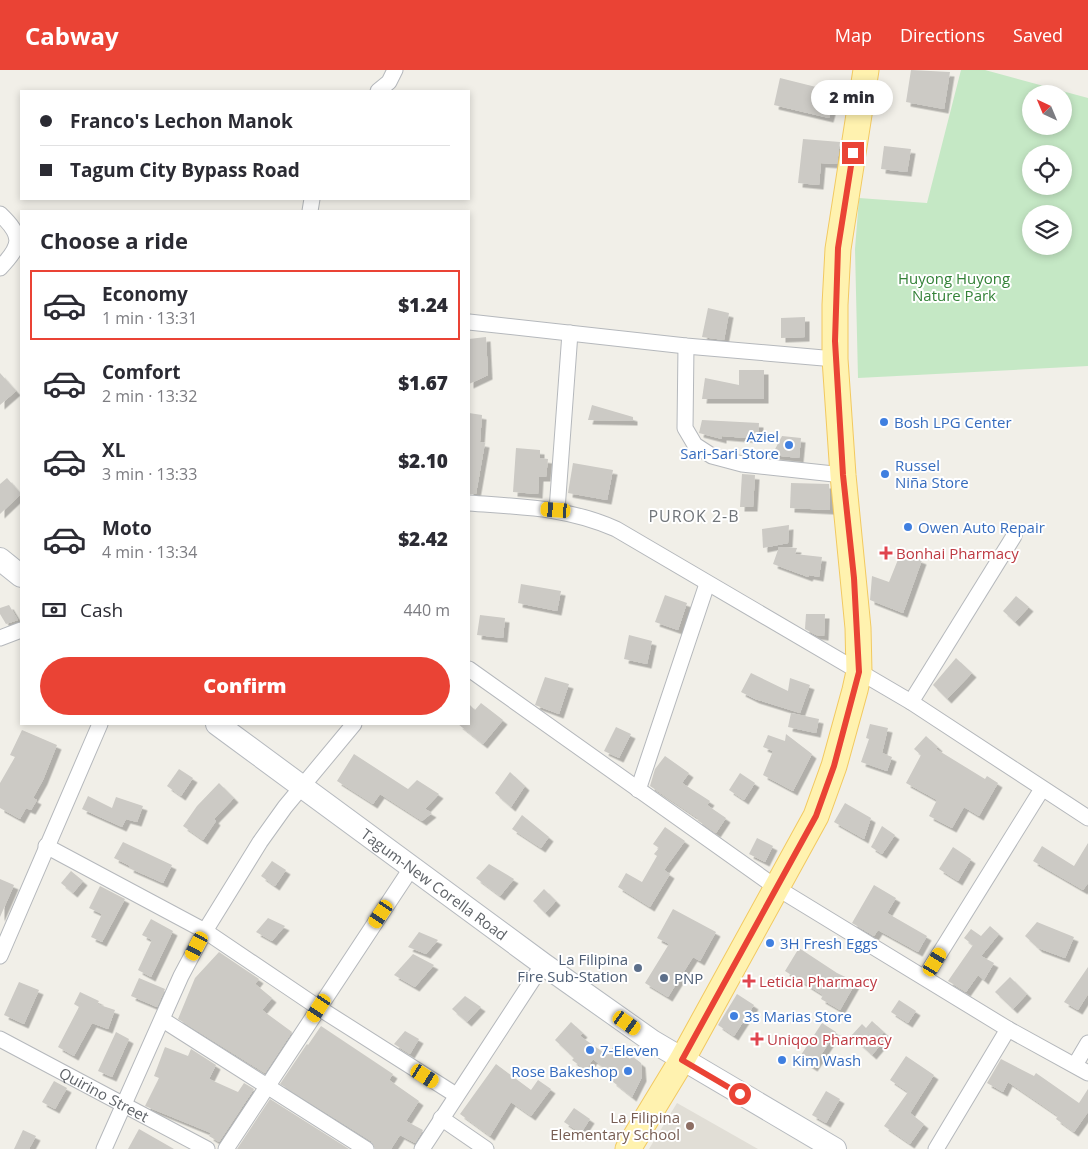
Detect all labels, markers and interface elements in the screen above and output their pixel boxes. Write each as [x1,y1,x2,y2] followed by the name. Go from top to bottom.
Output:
[25,19,119,52] text: Cabway
[835,23,872,47] text: Map
[900,23,985,47] text: Directions
[1013,23,1063,47] text: Saved
[812,81,894,116] callout: 2 min
[1022,85,1072,135] north arrow
[1022,85,1072,255] map controls
[829,86,875,108] text: 2 min
[70,108,293,134] text: Franco's Lechon Manok
[842,142,864,164] route end
[1022,145,1072,195] button: locate
[70,157,300,183] text: Tagum City Bypass Road
[1022,205,1072,255] button: layers
[40,225,188,255] text: Choose a ride
[898,268,1010,305] park label: Huyong Huyong Nature Park
[102,281,188,307] text: Economy
[42,283,87,328] icon: car
[398,292,448,318] text: $1.24
[102,307,197,329] text: 1 min · 13:31
[102,359,181,385] text: Comfort
[42,361,87,406] icon: car
[398,370,448,396] text: $1.67
[102,385,197,407] text: 2 min · 13:32
[894,412,1012,432] place label: Bosh LPG Center
[878,416,890,428] marker: Bosh LPG Center
[680,426,779,463] place label: Aziel Sari-Sari Store
[102,437,125,463] text: XL
[42,439,87,484] icon: car
[783,439,795,451] marker: Aziel Sari-Sari Store
[398,448,448,474] text: $2.10
[895,455,969,492] place label: Russel Niña Store
[102,463,197,485] text: 3 min · 13:33
[879,468,891,480] marker: Russel Niña Store
[540,501,571,519] car
[648,505,740,527] district label: PUROK 2-B
[102,515,152,541] text: Moto
[42,517,87,562] icon: car
[918,517,1045,537] place label: Owen Auto Repair
[902,521,914,533] marker: Owen Auto Repair
[398,526,448,552] text: $2.42
[102,541,197,563] text: 4 min · 13:34
[896,543,1019,563] place label: Bonhai Pharmacy
[880,547,892,559] marker: Bonhai Pharmacy
[40,596,68,624] icon: cash
[80,597,123,623] text: Cash
[404,599,450,621] text: 440 m
[40,657,450,715] button: Confirm
[357,824,512,945] street label: Tagum-New Corella Road
[366,897,395,931] car
[183,929,210,963] car
[780,933,878,953] place label: 3H Fresh Eggs
[764,937,776,949] marker: 3H Fresh Eggs
[920,945,949,979] car
[517,949,628,986] place label: La Filipina Fire Sub-Station
[632,962,644,974] marker: La Filipina Fire Sub-Station
[674,968,703,988] place label: PNP
[759,971,878,991] place label: Leticia Pharmacy
[658,972,670,984] marker: PNP
[743,975,755,987] marker: Leticia Pharmacy
[304,991,333,1025] car
[744,1006,852,1026] place label: 3s Marias Store
[610,1008,643,1038] car
[728,1010,740,1022] marker: 3s Marias Store
[767,1029,892,1049] place label: Uniqoo Pharmacy
[751,1033,763,1045] marker: Uniqoo Pharmacy
[600,1040,659,1060] place label: 7-Eleven
[584,1044,596,1056] marker: 7-Eleven
[792,1050,861,1070] place label: Kim Wash
[776,1054,788,1066] marker: Kim Wash
[511,1061,618,1081] place label: Rose Bakeshop
[56,1062,152,1126] street label: Quirino Street
[408,1062,441,1090] car
[622,1065,634,1077] marker: Rose Bakeshop
[729,1083,751,1105] route start
[550,1107,680,1144] place label: La Filipina Elementary School
[684,1120,696,1132] marker: La Filipina Elementary School

